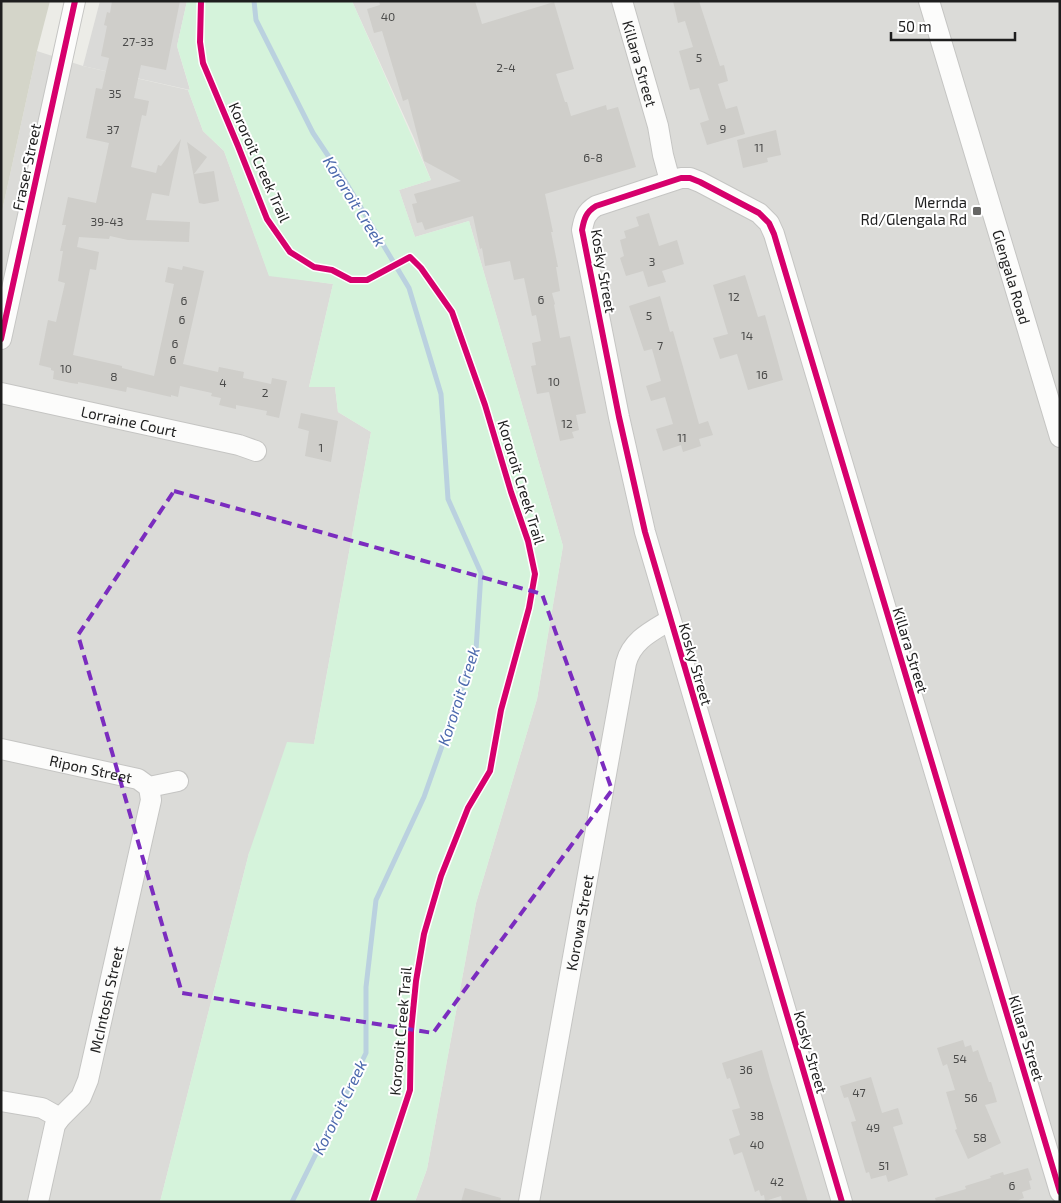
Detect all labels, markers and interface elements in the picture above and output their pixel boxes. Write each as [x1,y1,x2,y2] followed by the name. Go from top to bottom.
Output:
[381,9,395,23] house number: 40
[891,10,1015,42] scale bar
[898,17,932,35] text: 50 m
[619,18,661,109] street label: Killara Street
[122,34,154,48] house number: 27-33
[696,50,702,64] house number: 5
[496,60,516,74] house number: 2-4
[108,86,122,100] house number: 35
[225,99,295,225] street label: Kororoit Creek Trail
[720,121,727,135] house number: 9
[8,122,44,212] street label: Fraser Street
[107,122,119,136] house number: 37
[754,140,764,154] house number: 11
[583,150,603,164] house number: 6-8
[320,152,390,250] water label: Kororoit Creek
[860,193,967,228] place label: Mernda Rd/Glengala Rd
[971,205,983,217] marker: Mernda Rd/Glengala Rd
[91,214,123,228] house number: 39-43
[989,227,1035,326] street label: Glengala Road
[588,228,620,315] street label: Kosky Street
[649,254,655,268] house number: 3
[728,289,740,303] house number: 12
[538,292,545,306] house number: 6
[181,293,188,307] house number: 6
[646,308,652,322] house number: 5
[179,312,186,326] house number: 6
[741,328,753,342] house number: 14
[172,336,179,350] house number: 6
[657,338,663,352] house number: 7
[170,352,177,366] house number: 6
[60,361,72,375] house number: 10
[756,367,768,381] house number: 16
[110,369,118,383] house number: 8
[548,374,560,388] house number: 10
[219,375,227,389] house number: 4
[262,385,269,399] house number: 2
[79,402,179,440] street label: Lorraine Court
[561,416,573,430] house number: 12
[494,418,550,547] street label: Kororoit Creek Trail
[677,430,687,444] house number: 11
[319,440,323,454] house number: 1
[889,605,933,695] street label: Killara Street
[676,621,716,708] street label: Kosky Street
[433,644,483,748] water label: Kororoit Creek
[48,751,134,787] street label: Ripon Street
[562,873,597,972] street label: Korowa Street
[85,944,127,1055] street label: McIntosh Street
[385,965,415,1096] street label: Kororoit Creek Trail
[1005,993,1049,1083] street label: Killara Street
[791,1009,831,1096] street label: Kosky Street
[953,1051,967,1065] house number: 54
[308,1057,370,1157] water label: Kororoit Creek
[739,1062,753,1076] house number: 36
[852,1085,866,1099] house number: 47
[964,1090,978,1104] house number: 56
[750,1108,764,1122] house number: 38
[866,1120,880,1134] house number: 49
[973,1130,987,1144] house number: 58
[750,1137,764,1151] house number: 40
[878,1158,890,1172] house number: 51
[770,1174,784,1188] house number: 42
[1009,1178,1016,1192] house number: 6

